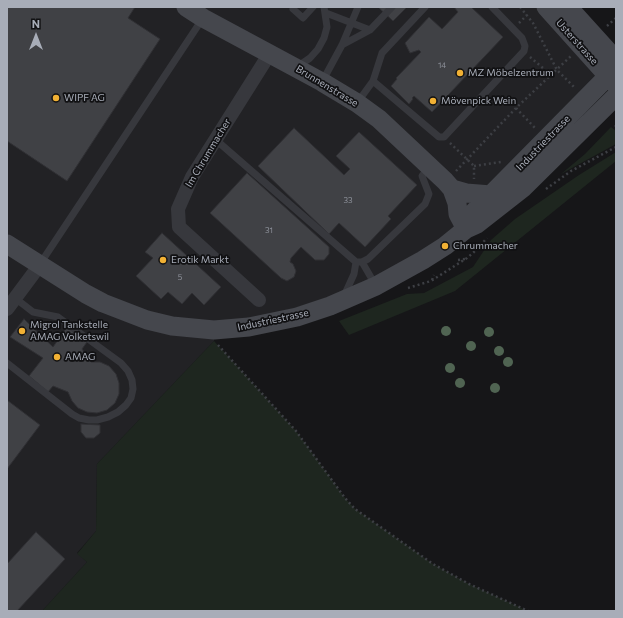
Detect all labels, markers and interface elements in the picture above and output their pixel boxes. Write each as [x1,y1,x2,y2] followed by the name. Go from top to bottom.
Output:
[16,16,56,56] north arrow
[32,17,40,30] text: N
[553,17,601,67] street label: Usterstrasse
[438,60,446,70] house number: 14
[294,63,360,109] street label: Brunnenstrasse
[468,67,554,79] place label: MZ Möbelzentrum
[455,68,465,78] marker: MZ Möbelzentrum
[64,92,105,104] place label: WIPF AG
[51,93,61,103] marker: WIPF AG
[441,95,516,107] place label: Mövenpick Wein
[428,96,438,106] marker: Mövenpick Wein
[514,113,572,173] street label: Industriestrasse
[183,116,233,190] street label: Im Chrummacher
[343,195,353,205] house number: 33
[265,225,273,235] house number: 31
[453,240,518,252] place label: Chrummacher
[440,241,450,251] marker: Chrummacher
[171,254,229,266] place label: Erotik Markt
[158,255,168,265] marker: Erotik Markt
[178,272,182,282] house number: 5
[236,307,310,333] street label: Industriestrasse
[30,319,109,342] place label: Migrol Tankstelle AMAG Volketswil
[17,326,27,336] marker: Migrol Tankstelle AMAG Volketswil
[65,351,95,363] place label: AMAG
[52,352,62,362] marker: AMAG

